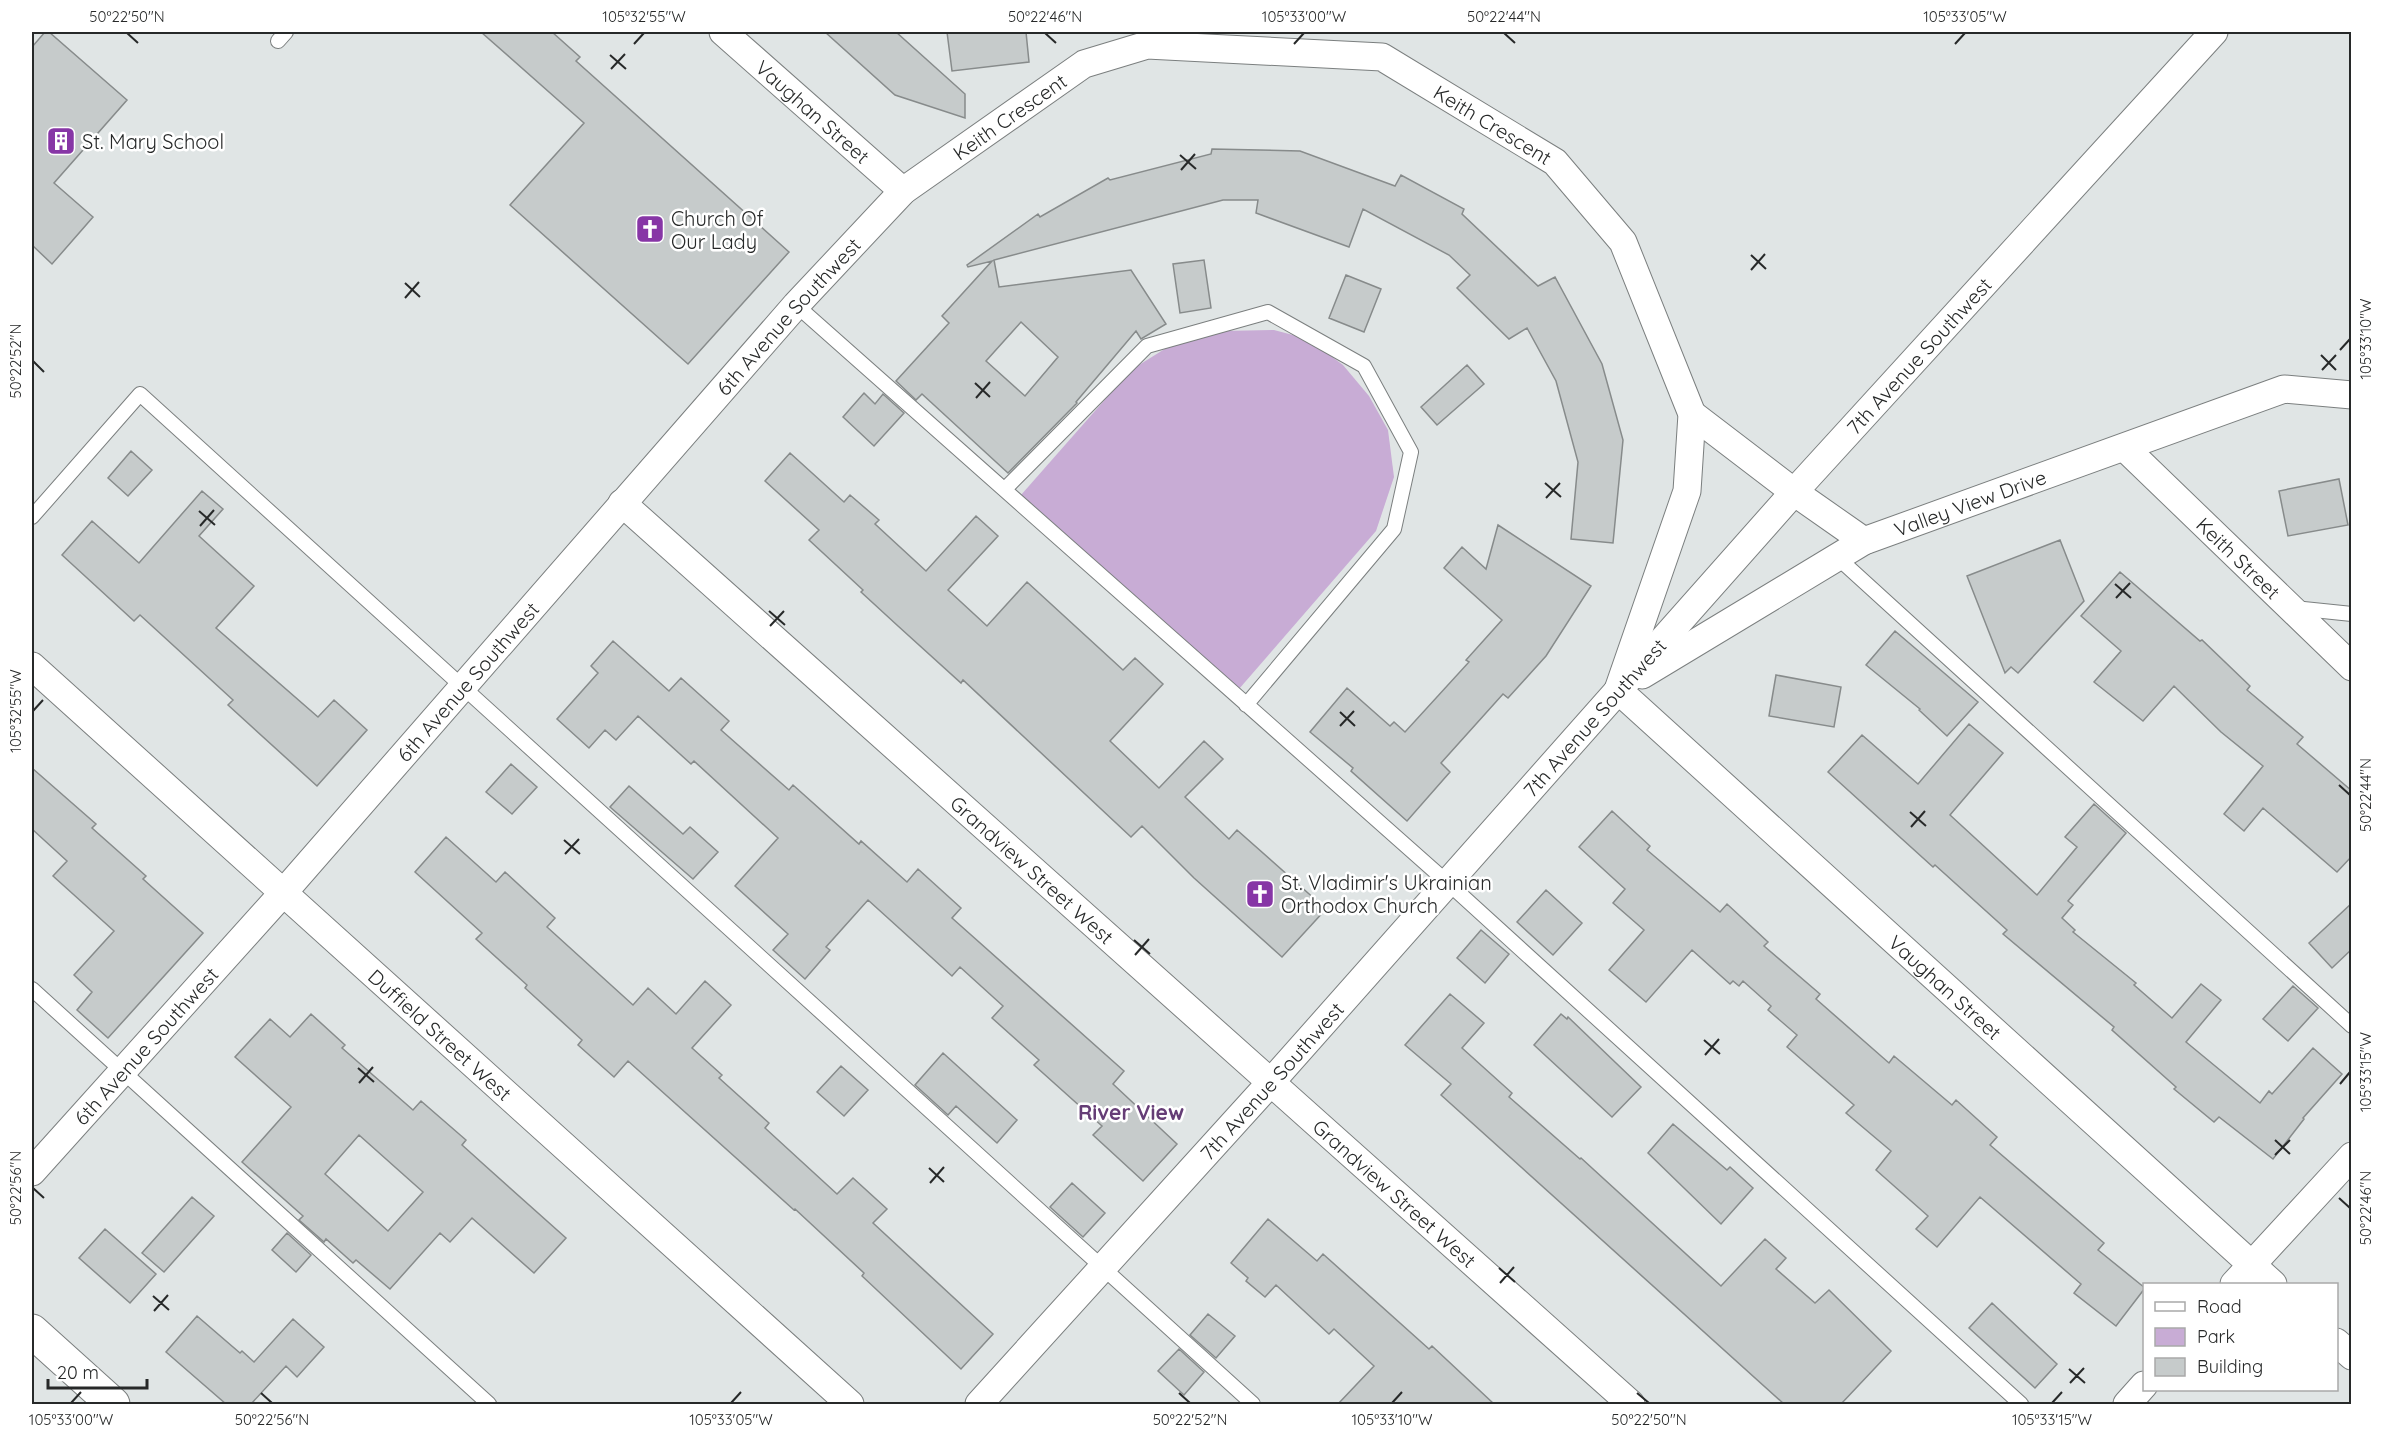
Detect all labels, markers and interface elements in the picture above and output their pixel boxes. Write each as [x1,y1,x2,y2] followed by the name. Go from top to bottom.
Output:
[89,7,165,26] text: 50°22'50"N
[602,7,686,26] text: 105°32'55"W
[1008,7,1082,26] text: 50°22'46"N
[1262,7,1347,26] text: 105°33'00"W
[1467,7,1541,26] text: 50°22'44"N
[1923,7,2007,26] text: 105°33'05"W
[751,54,875,169] street label: Vaughan Street
[948,68,1071,165] street label: Keith Crescent
[1429,79,1557,170] street label: Keith Crescent
[45,125,77,157] building icon: St. Mary School
[82,129,224,154] place label: St. Mary School
[671,206,764,254] place label: Church Of Our Lady
[634,213,666,245] church icon: Church Of Our Lady
[711,232,866,400] street label: 6th Avenue Southwest
[1841,272,1997,439] street label: 7th Avenue Southwest
[2356,298,2375,379] text: 105°33'10"W
[6,324,25,398] text: 50°22'52"N
[1891,464,2049,542] street label: Valley View Drive
[2192,512,2286,604] street label: Keith Street
[391,596,544,766] street label: 6th Avenue Southwest
[1517,633,1671,802] street label: 7th Avenue Southwest
[6,669,25,753] text: 105°32'55"W
[2356,758,2375,832] text: 50°22'44"N
[945,790,1119,949] street label: Grandview Street West
[1281,870,1492,918] place label: St. Vladimir's Ukrainian Orthodox Church
[1244,878,1276,910] church icon: St. Vladimir's Ukrainian Orthodox Church
[1884,929,2007,1045] street label: Vaughan Street
[68,961,223,1130] street label: 6th Avenue Southwest
[364,963,517,1106] street label: Duffield Street West
[1194,997,1349,1165] street label: 7th Avenue Southwest
[2356,1031,2375,1112] text: 105°33'15"W
[1078,1099,1184,1125] district label: River View
[1308,1114,1482,1273] street label: Grandview Street West
[6,1151,25,1225] text: 50°22'56"N
[2356,1171,2375,1245] text: 50°22'46"N
[2143,1283,2338,1391] legend
[2197,1295,2242,1318] text: Road
[2197,1325,2235,1348] text: Park
[48,1352,147,1390] scale bar
[2197,1355,2263,1378] text: Building
[57,1361,99,1384] text: 20 m
[29,1410,114,1429] text: 105°33'00"W
[235,1410,309,1429] text: 50°22'56"N
[689,1410,773,1429] text: 105°33'05"W
[1153,1410,1227,1429] text: 50°22'52"N
[1352,1410,1433,1429] text: 105°33'10"W
[1611,1410,1687,1429] text: 50°22'50"N
[2012,1410,2093,1429] text: 105°33'15"W

